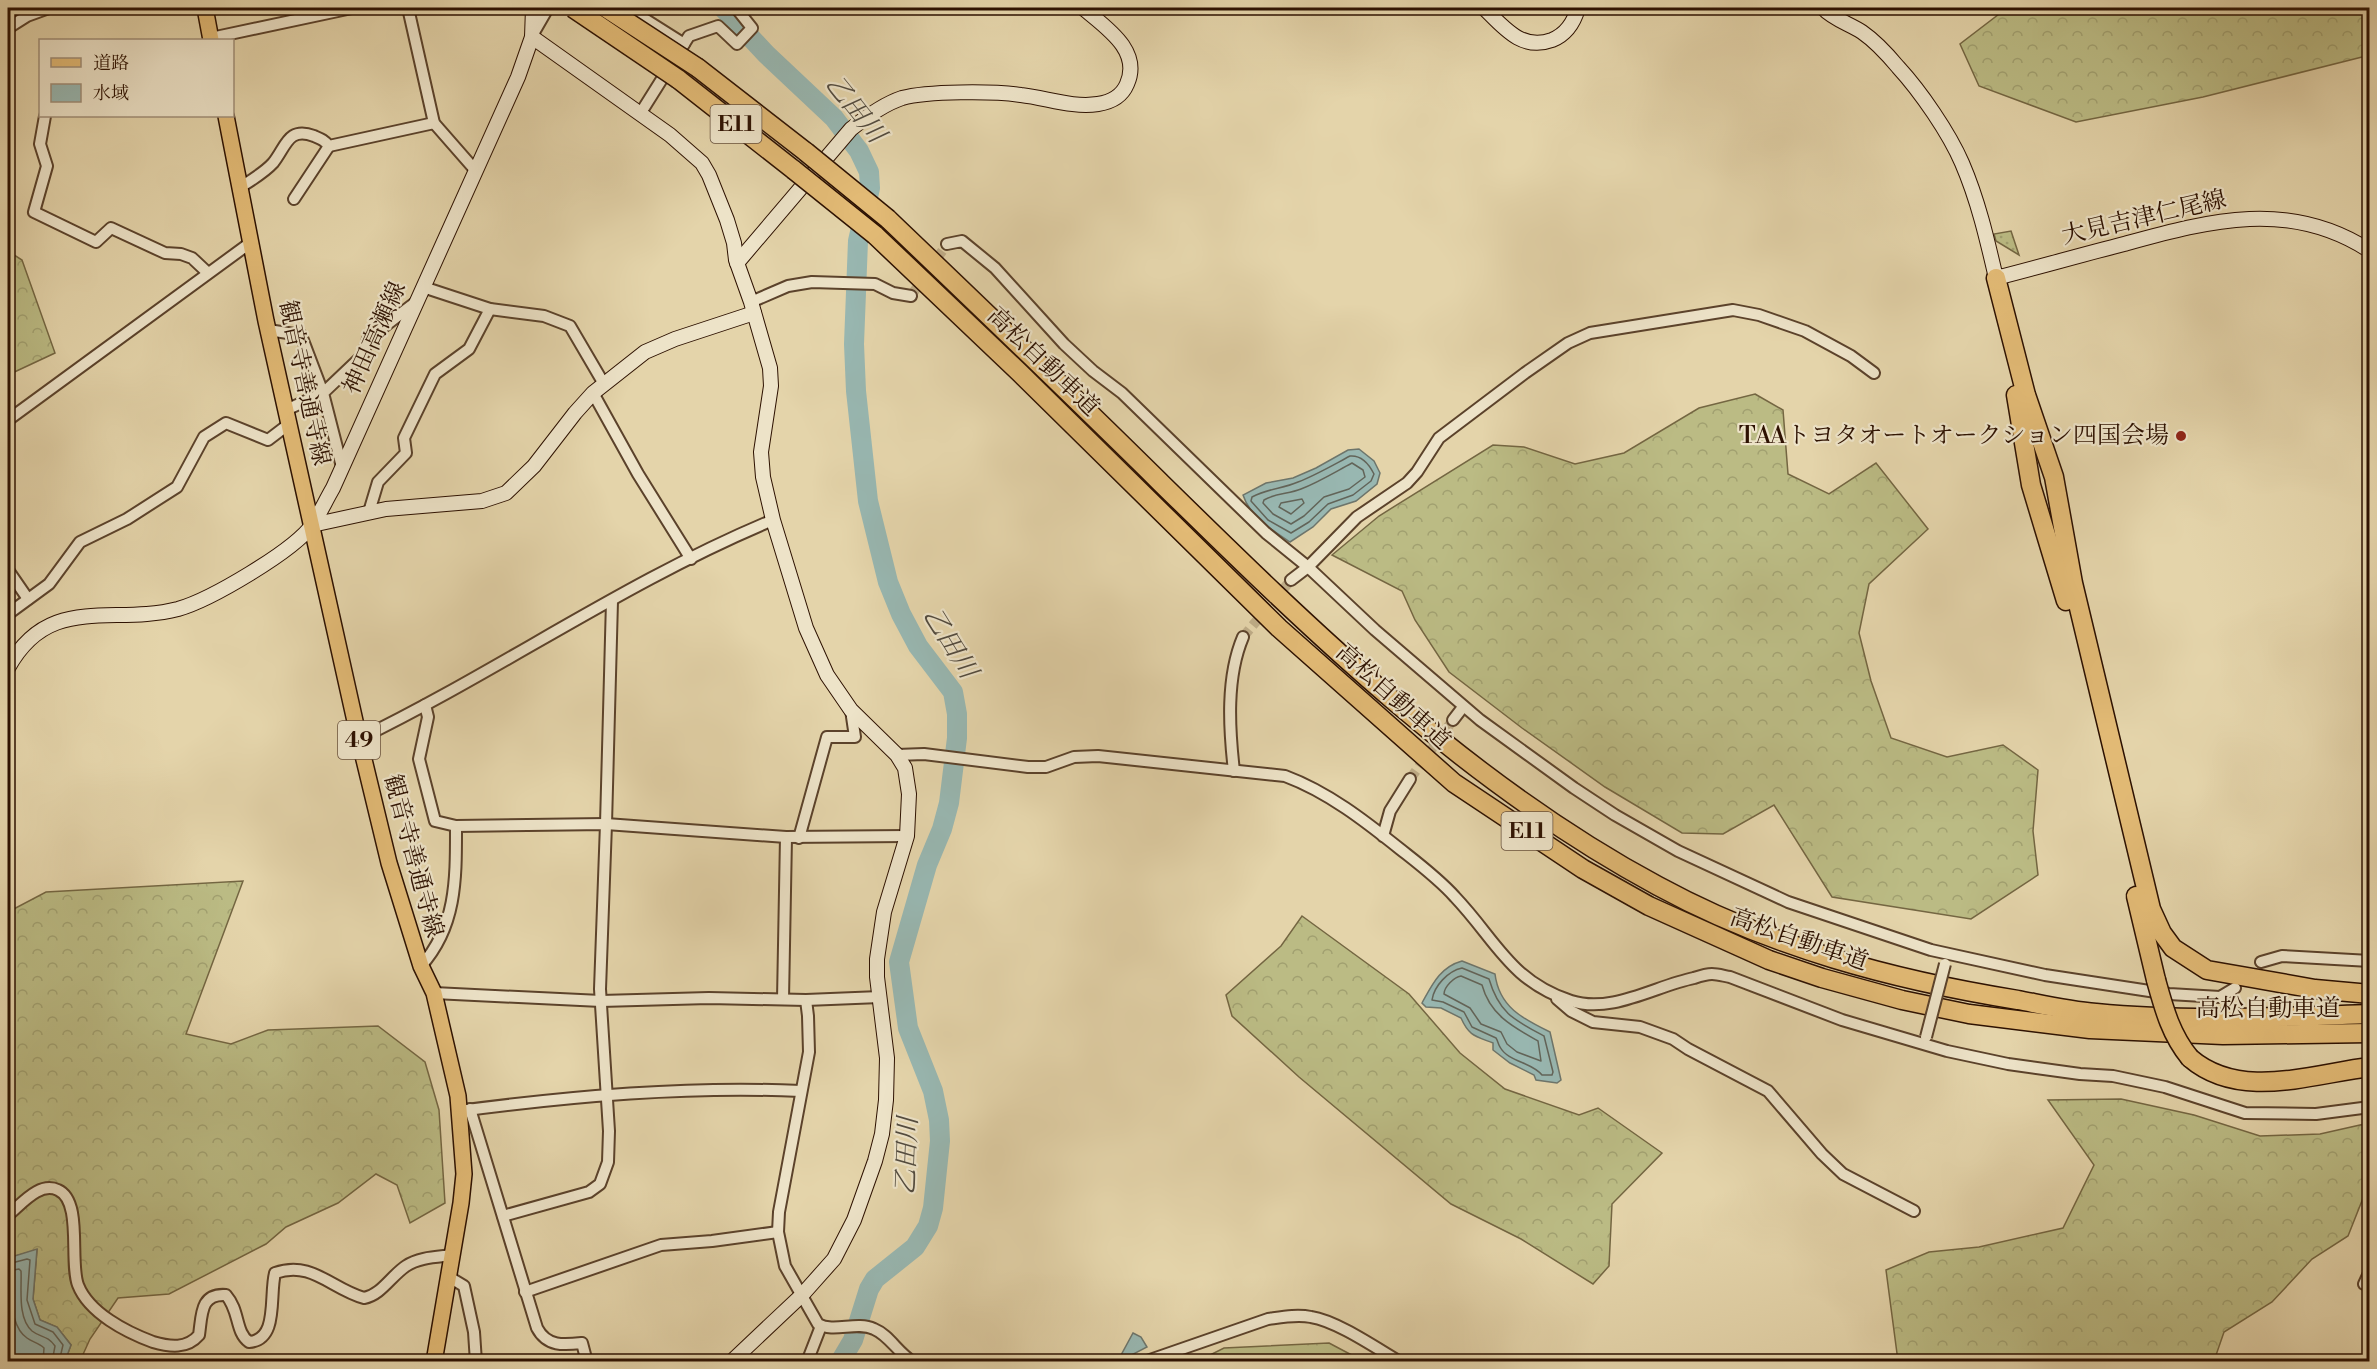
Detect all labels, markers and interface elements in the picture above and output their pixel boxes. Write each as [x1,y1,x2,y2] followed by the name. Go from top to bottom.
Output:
[39,39,234,117] legend
[93,52,129,75] text: 道路
[818,69,894,152] water label: 乙田川
[93,82,129,105] text: 水域
[710,105,762,143] road number: E11
[2059,184,2229,252] street label: 大見吉津仁尾線
[337,277,413,399] street label: 神田高瀬線
[272,298,336,468] street label: 観音寺善通寺線
[981,301,1105,423] street label: 高松自動車道
[1739,421,2169,451] place label: TAAトヨタオートオークション四国会場
[2174,429,2188,443] marker: TAAトヨタオートオークション四国会場
[916,601,986,687] water label: 乙田川
[1329,638,1457,756] street label: 高松自動車道
[338,721,380,759] road number: 49
[377,771,449,941] street label: 観音寺善通寺線
[1502,812,1552,850] road number: E11
[1726,902,1872,978] street label: 高松自動車道
[2196,994,2340,1024] street label: 高松自動車道
[890,1113,924,1196] water label: 乙田川

